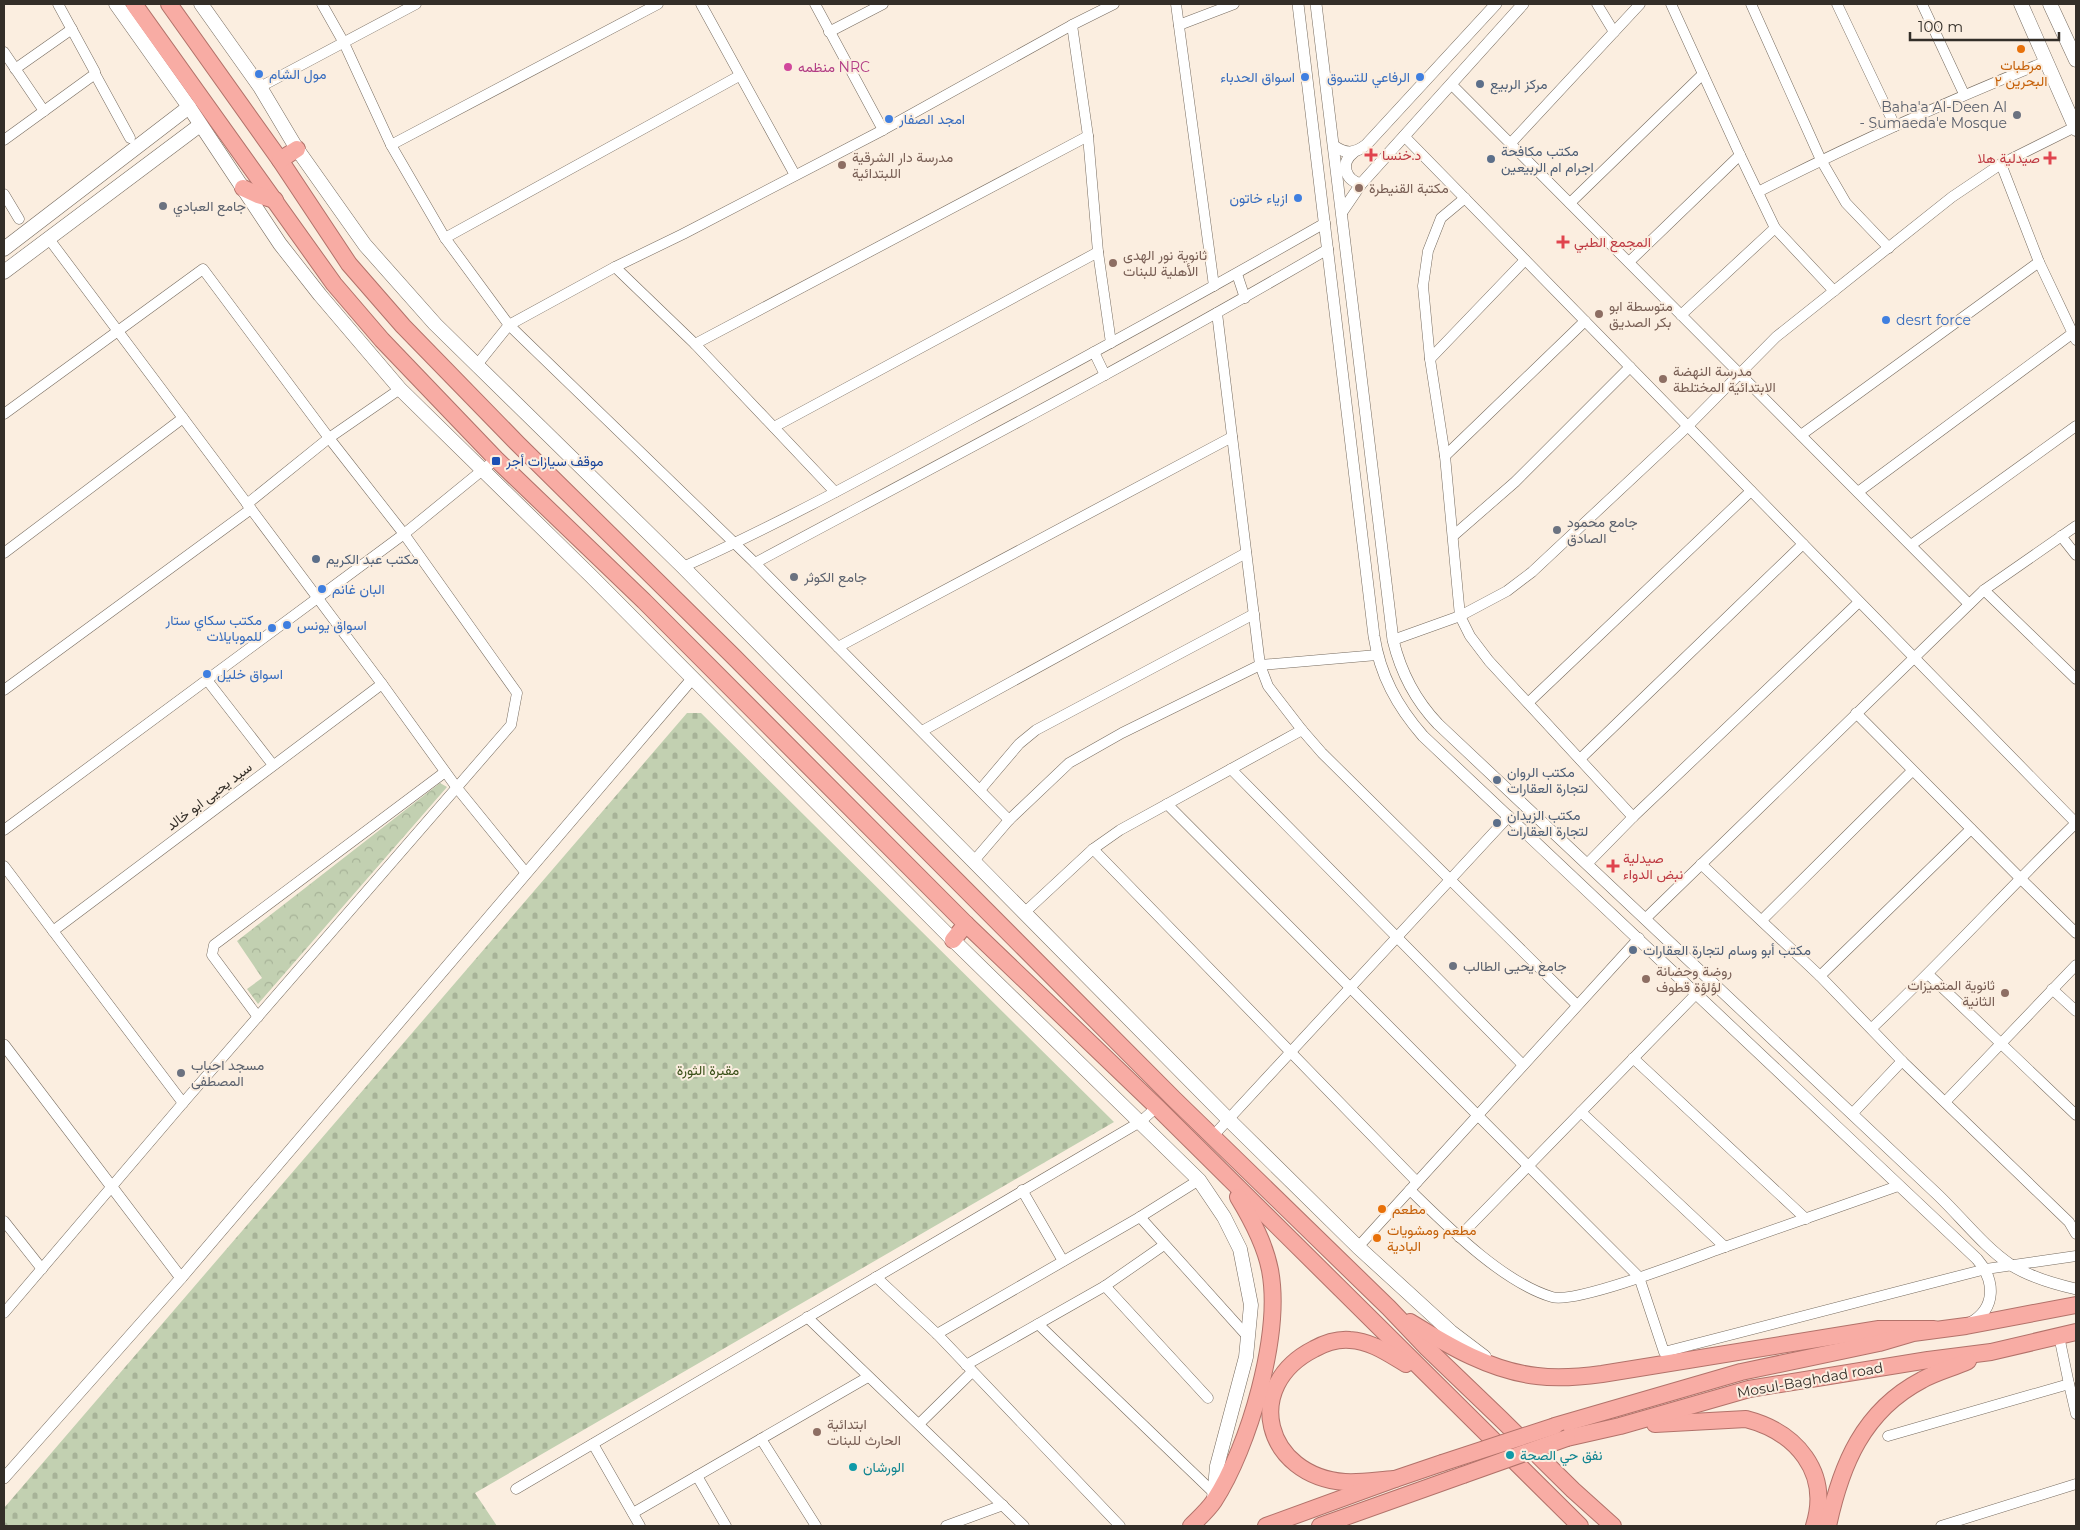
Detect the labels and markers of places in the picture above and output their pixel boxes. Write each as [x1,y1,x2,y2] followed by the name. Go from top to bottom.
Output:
[2015,43,2027,55] marker: مرطبات البحرين ٢
[1994,56,2048,90] place label: مرطبات البحرين ٢
[798,58,870,76] place label: منظمه NRC
[782,61,794,73] marker: منظمه NRC
[269,65,326,84] place label: مول الشام
[253,68,265,80] marker: مول الشام
[1220,68,1295,86] place label: اسواق الحدباء
[1327,68,1410,89] place label: الرفاعي للتسوق
[1299,71,1311,83] marker: اسواق الحدباء
[1414,71,1426,83] marker: الرفاعي للتسوق
[1490,75,1548,95] place label: مركز الربيع
[1474,78,1486,90] marker: مركز الربيع
[1860,98,2007,132] place label: Baha'a Al-Deen Al - Sumaeda'e Mosque
[2011,109,2023,121] marker: Baha'a Al-Deen Al - Sumaeda'e Mosque
[898,110,965,128] place label: امجد الصفار
[883,113,895,125] marker: امجد الصفار
[1501,142,1594,176] place label: مكتب مكافحة اجرام ام الربيعين
[1382,146,1422,164] place label: د.خنسا
[852,148,953,182] place label: مدرسة دار الشرقية اللبتدائية
[1364,148,1378,162] marker: د.خنسا
[1978,149,2040,167] place label: صيدلية هلا
[2044,152,2056,164] marker: صيدلية هلا
[1485,153,1497,165] marker: مكتب مكافحة اجرام ام الربيعين
[836,159,848,171] marker: مدرسة دار الشرقية اللبتدائية
[1369,179,1449,197] place label: مكتبة القنيطرة
[1353,182,1365,194] marker: مكتبة القنيطرة
[1230,189,1288,207] place label: ازياء خاتون
[1292,192,1304,204] marker: ازياء خاتون
[173,197,246,218] place label: جامع العبادي
[157,200,169,212] marker: جامع العبادي
[1574,233,1651,254] place label: المجمع الطبي
[1556,235,1570,249] marker: المجمع الطبي
[1123,246,1207,280] place label: ثانوية نور الهدى الأهلية للبنات
[1107,257,1119,269] marker: ثانوية نور الهدى الأهلية للبنات
[1609,297,1673,331] place label: متوسطة ابو بكر الصديق
[1593,308,1605,320] marker: متوسطة ابو بكر الصديق
[1896,311,1971,329] place label: desrt force
[1880,314,1892,326] marker: desrt force
[1673,362,1776,396] place label: مدرسة النهضة الابتدائية المختلطة
[1657,373,1669,385] marker: مدرسة النهضة الابتدائية المختلطة
[505,452,604,470] place label: موقف سيارات أجر
[490,455,502,467] marker: موقف سيارات أجر
[1567,513,1638,547] place label: جامع محمود الصادق
[1551,524,1563,536] marker: جامع محمود الصادق
[326,550,419,568] place label: مكتب عبد الكريم
[310,553,322,565] marker: مكتب عبد الكريم
[803,568,867,588] place label: جامع الكوثر
[788,571,800,583] marker: جامع الكوثر
[332,580,385,598] place label: البان غانم
[316,583,328,595] marker: البان غانم
[164,611,262,645] place label: مكتب سكاي ستار للموبايلات
[297,616,367,634] place label: اسواق يونس
[281,619,293,631] marker: اسواق يونس
[266,622,278,634] marker: مكتب سكاي ستار للموبايلات
[217,665,283,683] place label: اسواق خليل
[201,668,213,680] marker: اسواق خليل
[1507,763,1588,797] place label: مكتب الروان لتجارة العقارات
[1491,774,1503,786] marker: مكتب الروان لتجارة العقارات
[1507,806,1588,840] place label: مكتب الزيدان لتجارة العقارات
[1491,817,1503,829] marker: مكتب الزيدان لتجارة العقارات
[1623,849,1683,883] place label: صيدلية نبض الدواء
[1607,860,1619,872] marker: صيدلية نبض الدواء
[1643,941,1811,959] place label: مكتب أبو وسام لتجارة العقارات
[1627,944,1639,956] marker: مكتب أبو وسام لتجارة العقارات
[1463,957,1567,977] place label: جامع يحيى الطالب
[1447,960,1459,972] marker: جامع يحيى الطالب
[1656,962,1732,996] place label: روضة وحضانة لؤلؤة قطوف
[1640,973,1652,985] marker: روضة وحضانة لؤلؤة قطوف
[1907,976,1995,1010] place label: ثانوية المتميزات الثانية
[1999,987,2011,999] marker: ثانوية المتميزات الثانية
[191,1056,264,1090] place label: مسجد احباب المصطفى
[175,1067,187,1079] marker: مسجد احباب المصطفى
[1392,1200,1426,1218] place label: مطعم
[1376,1203,1388,1215] marker: مطعم
[1387,1221,1476,1255] place label: مطعم ومشويات البادية
[1371,1232,1383,1244] marker: مطعم ومشويات البادية
[827,1415,901,1449] place label: ابتدائية الحارث للبنات
[811,1426,823,1438] marker: ابتدائية الحارث للبنات
[1520,1446,1603,1467] place label: نفق حي الصحة
[1504,1449,1516,1461] marker: نفق حي الصحة
[863,1458,904,1476] place label: الورشان
[847,1461,859,1473] marker: الورشان

